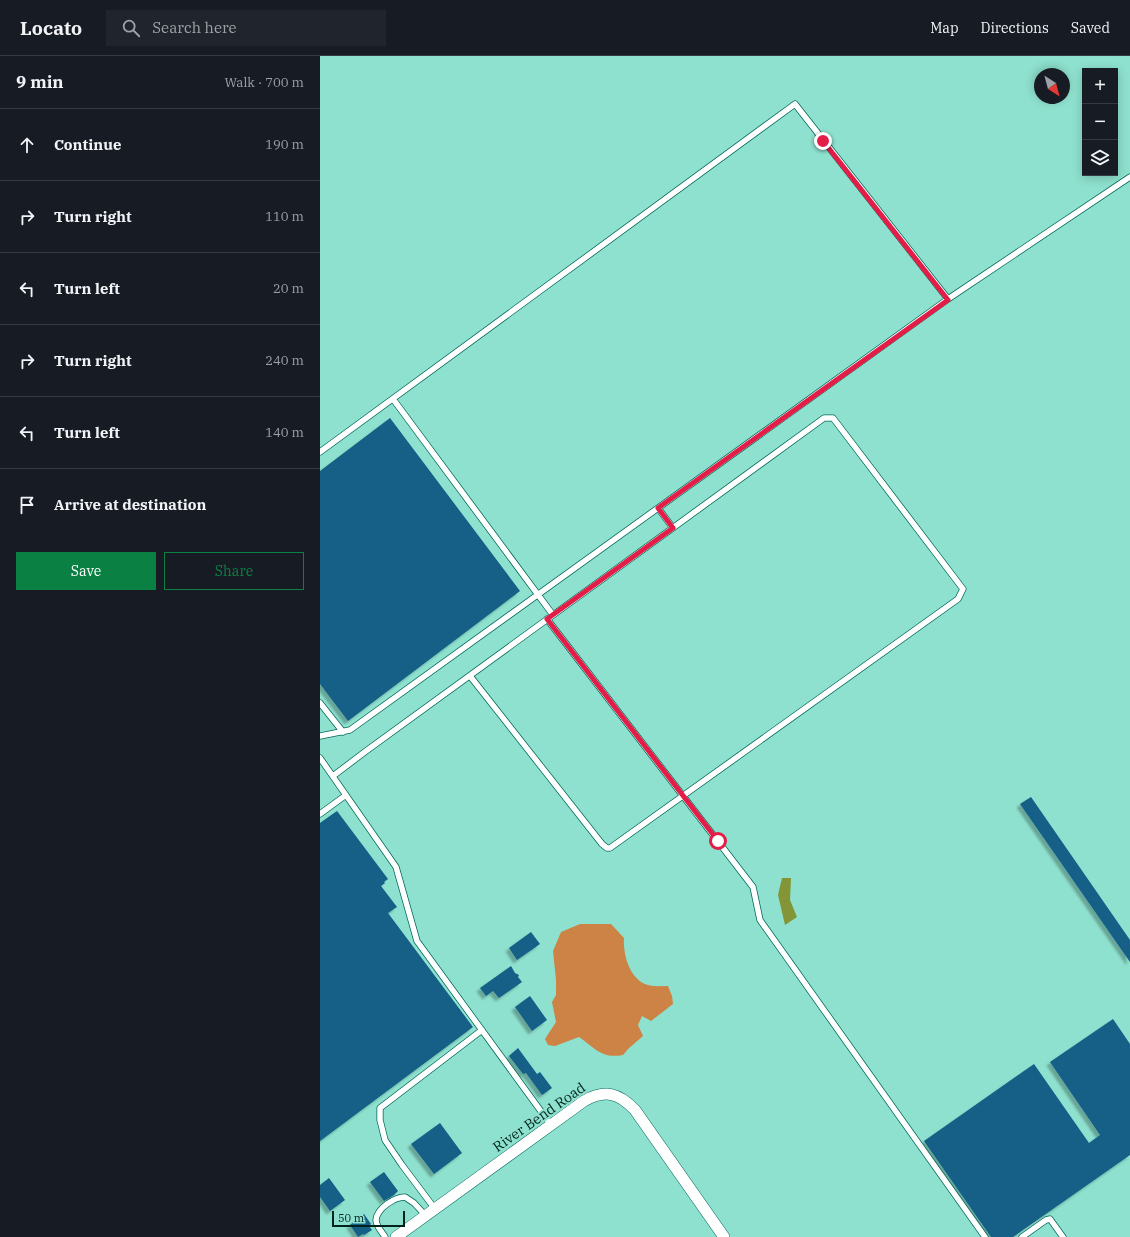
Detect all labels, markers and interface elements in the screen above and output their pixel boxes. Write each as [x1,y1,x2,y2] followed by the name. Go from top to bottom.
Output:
[106,10,386,46] search box
[20,16,82,40] text: Locato
[120,17,142,39] icon: search
[152,18,237,37] text: Search here
[930,19,959,37] text: Map
[981,19,1049,37] text: Directions
[1071,19,1110,37] text: Saved
[1034,68,1070,104] north arrow
[1082,68,1118,176] map controls
[1082,68,1118,104] button: +
[16,71,64,93] text: 9 min
[225,74,304,91] text: Walk · 700 m
[1082,104,1118,140] button: −
[814,132,832,150] route end
[16,134,38,156] icon: ahead
[54,135,121,154] text: Continue
[265,136,304,153] text: 190 m
[1082,140,1118,176] button: layers
[16,206,38,228] icon: right
[54,207,132,226] text: Turn right
[265,208,304,225] text: 110 m
[16,278,38,300] icon: left
[54,279,120,298] text: Turn left
[273,280,304,297] text: 20 m
[16,350,38,372] icon: right
[54,351,132,370] text: Turn right
[265,352,304,369] text: 240 m
[16,422,38,444] icon: left
[54,423,120,442] text: Turn left
[265,424,304,441] text: 140 m
[16,494,38,516] icon: arrive
[54,495,206,514] text: Arrive at destination
[16,552,156,590] button: Save
[164,552,304,590] button: Share
[709,832,727,850] route start
[489,1078,589,1156] street label: River Bend Road
[332,1209,405,1228] scale bar
[338,1211,364,1225] text: 50 m

